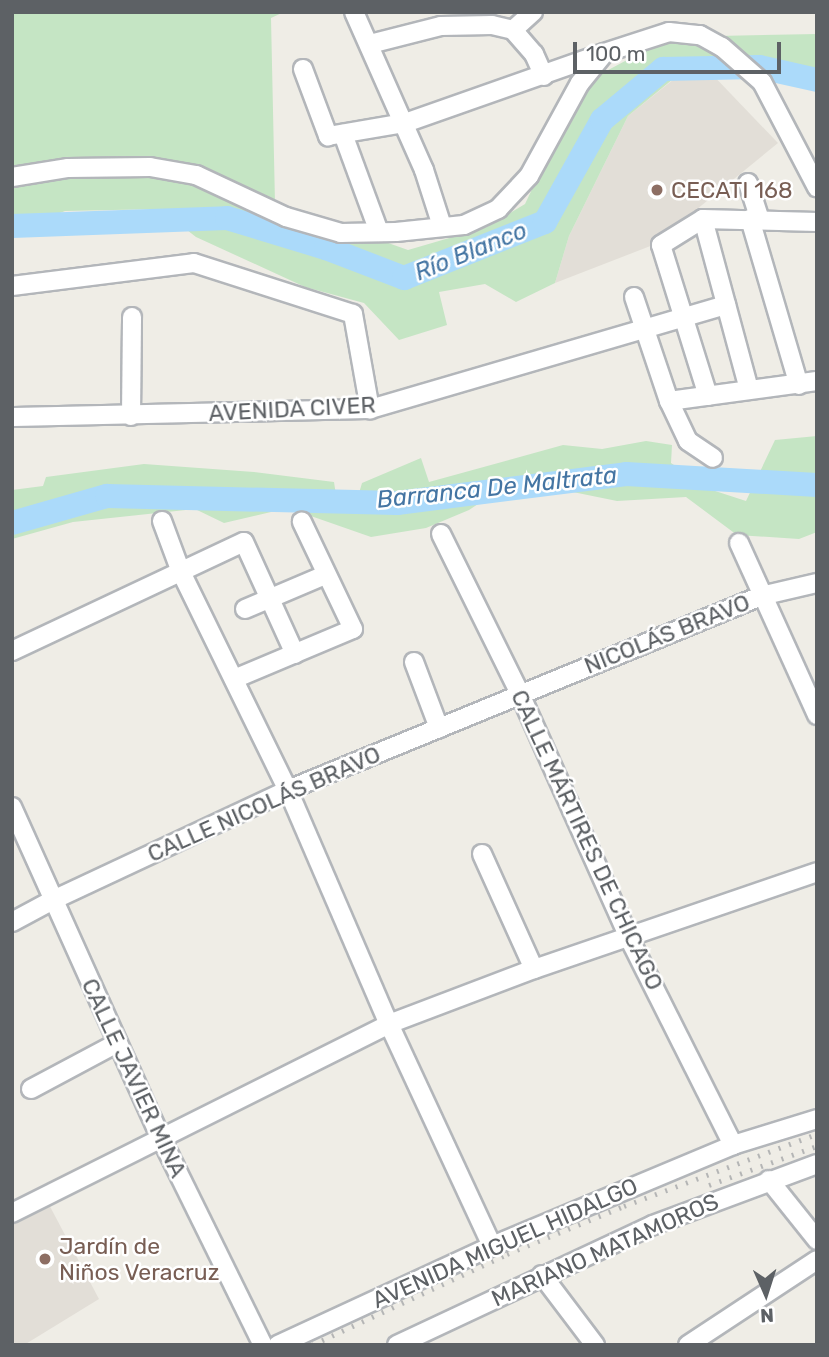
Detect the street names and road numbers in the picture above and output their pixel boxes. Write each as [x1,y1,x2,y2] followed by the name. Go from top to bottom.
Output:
[207,391,377,427] street label: AVENIDA CIVER
[580,588,754,680] street label: NICOLÁS BRAVO
[505,686,669,994] street label: CALLE MÁRTIRES DE CHICAGO
[143,740,385,868] street label: CALLE NICOLÁS BRAVO
[76,974,192,1182] street label: CALLE JAVIER MINA
[368,1172,642,1314] street label: AVENIDA MIGUEL HIDALGO
[487,1187,723,1313] street label: MARIANO MATAMOROS

